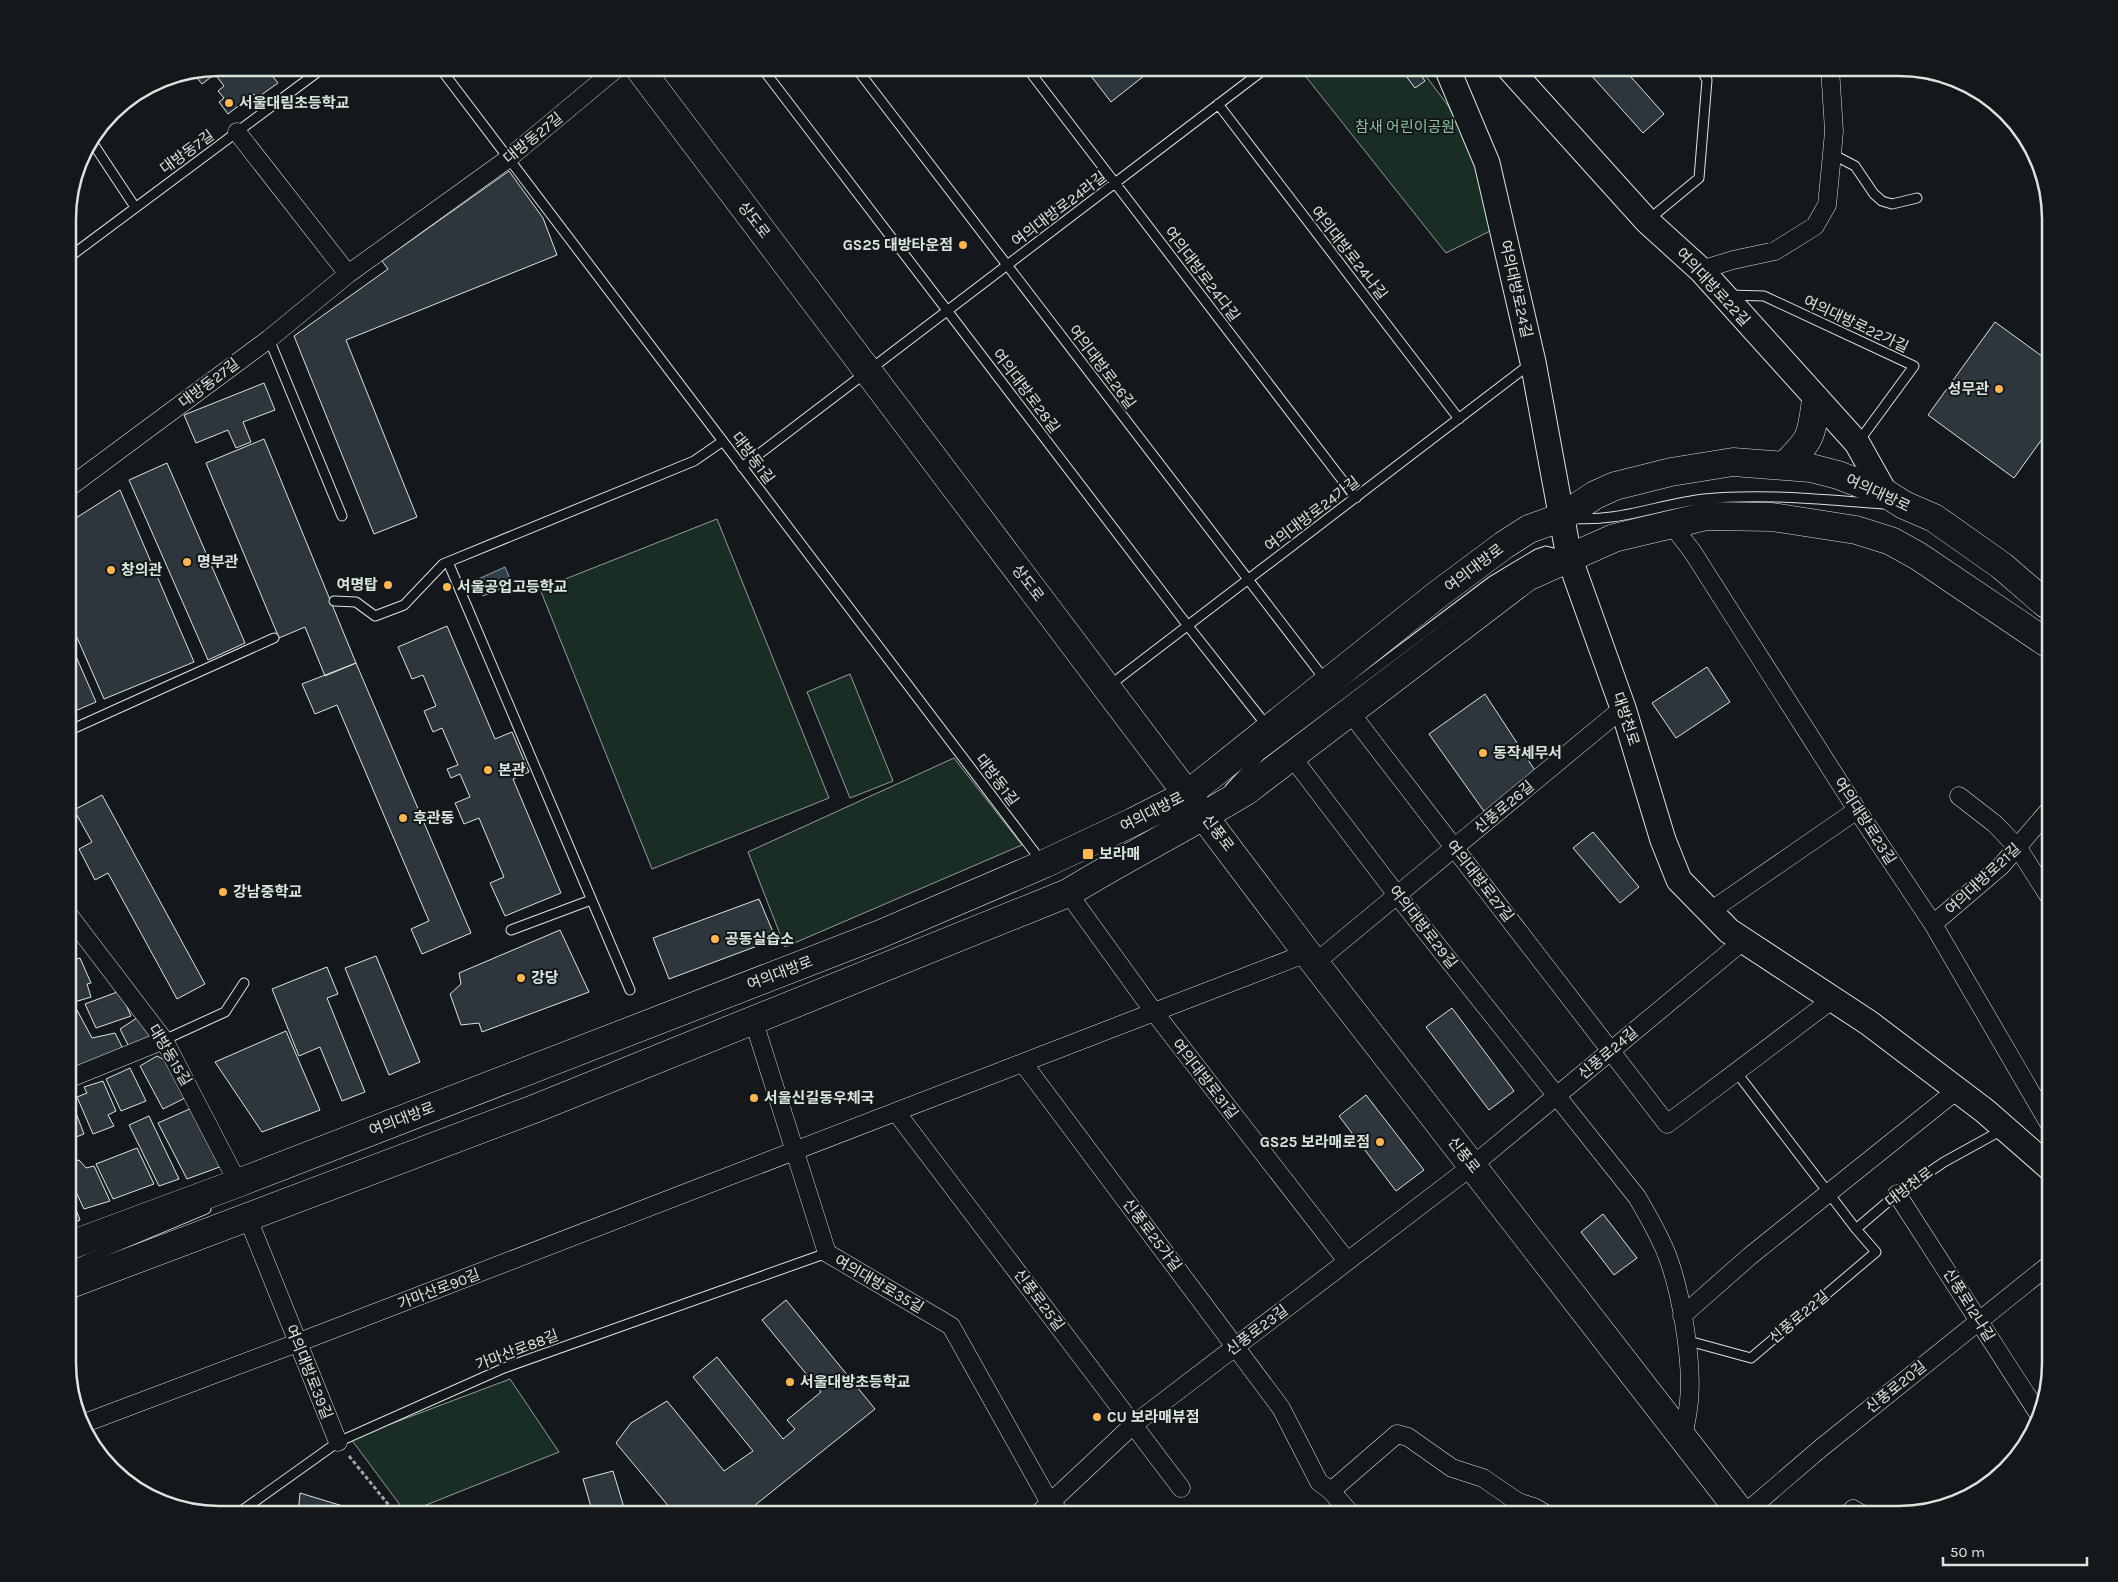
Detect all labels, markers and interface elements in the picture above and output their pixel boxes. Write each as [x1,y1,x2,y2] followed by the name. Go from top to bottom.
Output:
[239,94,350,112] place label: 서울대림초등학교
[223,97,235,109] marker: 서울대림초등학교
[500,109,566,167] street label: 대방동27길
[1355,118,1455,136] park label: 참새 어린이공원
[157,126,217,178] street label: 대방동7길
[1008,168,1110,250] street label: 여의대방로24라길
[734,198,774,242] street label: 상도로
[1307,203,1391,303] street label: 여의대방로24나길
[1161,223,1243,325] street label: 여의대방로24다길
[843,236,953,254] place label: GS25 대방타운점
[1496,238,1536,340] street label: 여의대방로24길
[957,239,969,251] marker: GS25 대방타운점
[1672,244,1754,330] street label: 여의대방로22길
[1801,292,1911,356] street label: 여의대방로22가길
[1065,322,1139,412] street label: 여의대방로26길
[989,345,1063,437] street label: 여의대방로28길
[175,354,243,412] street label: 대방동27길
[1948,380,1989,398] place label: 성무관
[1993,383,2005,395] marker: 성무관
[728,429,778,487] street label: 대방동1길
[1843,470,1913,516] street label: 여의대방로
[1261,473,1363,555] street label: 여의대방로24가길
[1441,540,1507,596] street label: 여의대방로
[197,553,239,571] place label: 명부관
[181,556,193,568] marker: 명부관
[121,561,163,579] place label: 창의관
[1008,561,1048,605] street label: 상도로
[105,564,117,576] marker: 창의관
[337,576,378,594] place label: 여명탑
[457,578,568,596] place label: 서울공업고등학교
[382,579,394,591] marker: 여명탑
[441,581,453,593] marker: 서울공업고등학교
[1609,690,1643,748] street label: 대방천로
[1493,744,1562,762] place label: 동작세무서
[1477,747,1489,759] marker: 동작세무서
[972,751,1022,809] street label: 대방동1길
[498,761,526,779] place label: 본관
[482,764,494,776] marker: 본관
[1830,774,1900,868] street label: 여의대방로23길
[1470,777,1538,837] street label: 신풍로26길
[1117,788,1187,836] street label: 여의대방로
[413,809,455,827] place label: 후관동
[1198,811,1238,855] street label: 신풍로
[397,812,409,824] marker: 후관동
[1443,837,1517,925] street label: 여의대방로27길
[1942,840,2024,918] street label: 여의대방로21길
[1099,845,1140,863] place label: 보라매
[1081,847,1095,861] marker: 보라매
[1385,882,1461,972] street label: 여의대방로29길
[233,883,302,901] place label: 강남중학교
[217,886,229,898] marker: 강남중학교
[725,930,794,948] place label: 공동실습소
[709,933,721,945] marker: 공동실습소
[745,952,815,994] street label: 여의대방로
[531,969,559,987] place label: 강당
[515,972,527,984] marker: 강당
[145,1021,195,1089] street label: 대방동15길
[1575,1023,1641,1083] street label: 신풍로24길
[1168,1035,1242,1123] street label: 여의대방로31길
[764,1089,875,1107] place label: 서울신길동우체국
[748,1092,760,1104] marker: 서울신길동우체국
[367,1098,437,1140] street label: 여의대방로
[1260,1133,1370,1151] place label: GS25 보라매로점
[1444,1133,1484,1177] street label: 신풍로
[1374,1136,1386,1148] marker: GS25 보라매로점
[1882,1163,1936,1211] street label: 대방천로
[1119,1195,1185,1275] street label: 신풍로25가길
[831,1251,927,1317] street label: 여의대방로35길
[395,1265,483,1313] street label: 가마산로90길
[1939,1265,1999,1345] street label: 신풍로12나길
[1010,1266,1068,1334] street label: 신풍로25길
[1765,1287,1833,1347] street label: 신풍로22길
[1223,1301,1291,1359] street label: 신풍로23길
[282,1322,336,1422] street label: 여의대방로39길
[473,1326,561,1374] street label: 가마산로88길
[1862,1357,1930,1417] street label: 신풍로20길
[800,1373,911,1391] place label: 서울대방초등학교
[784,1376,796,1388] marker: 서울대방초등학교
[1107,1408,1200,1426] place label: CU 보라매뷰점
[1091,1411,1103,1423] marker: CU 보라매뷰점
[1943,1534,2087,1566] scale bar
[1950,1543,1985,1561] text: 50 m

